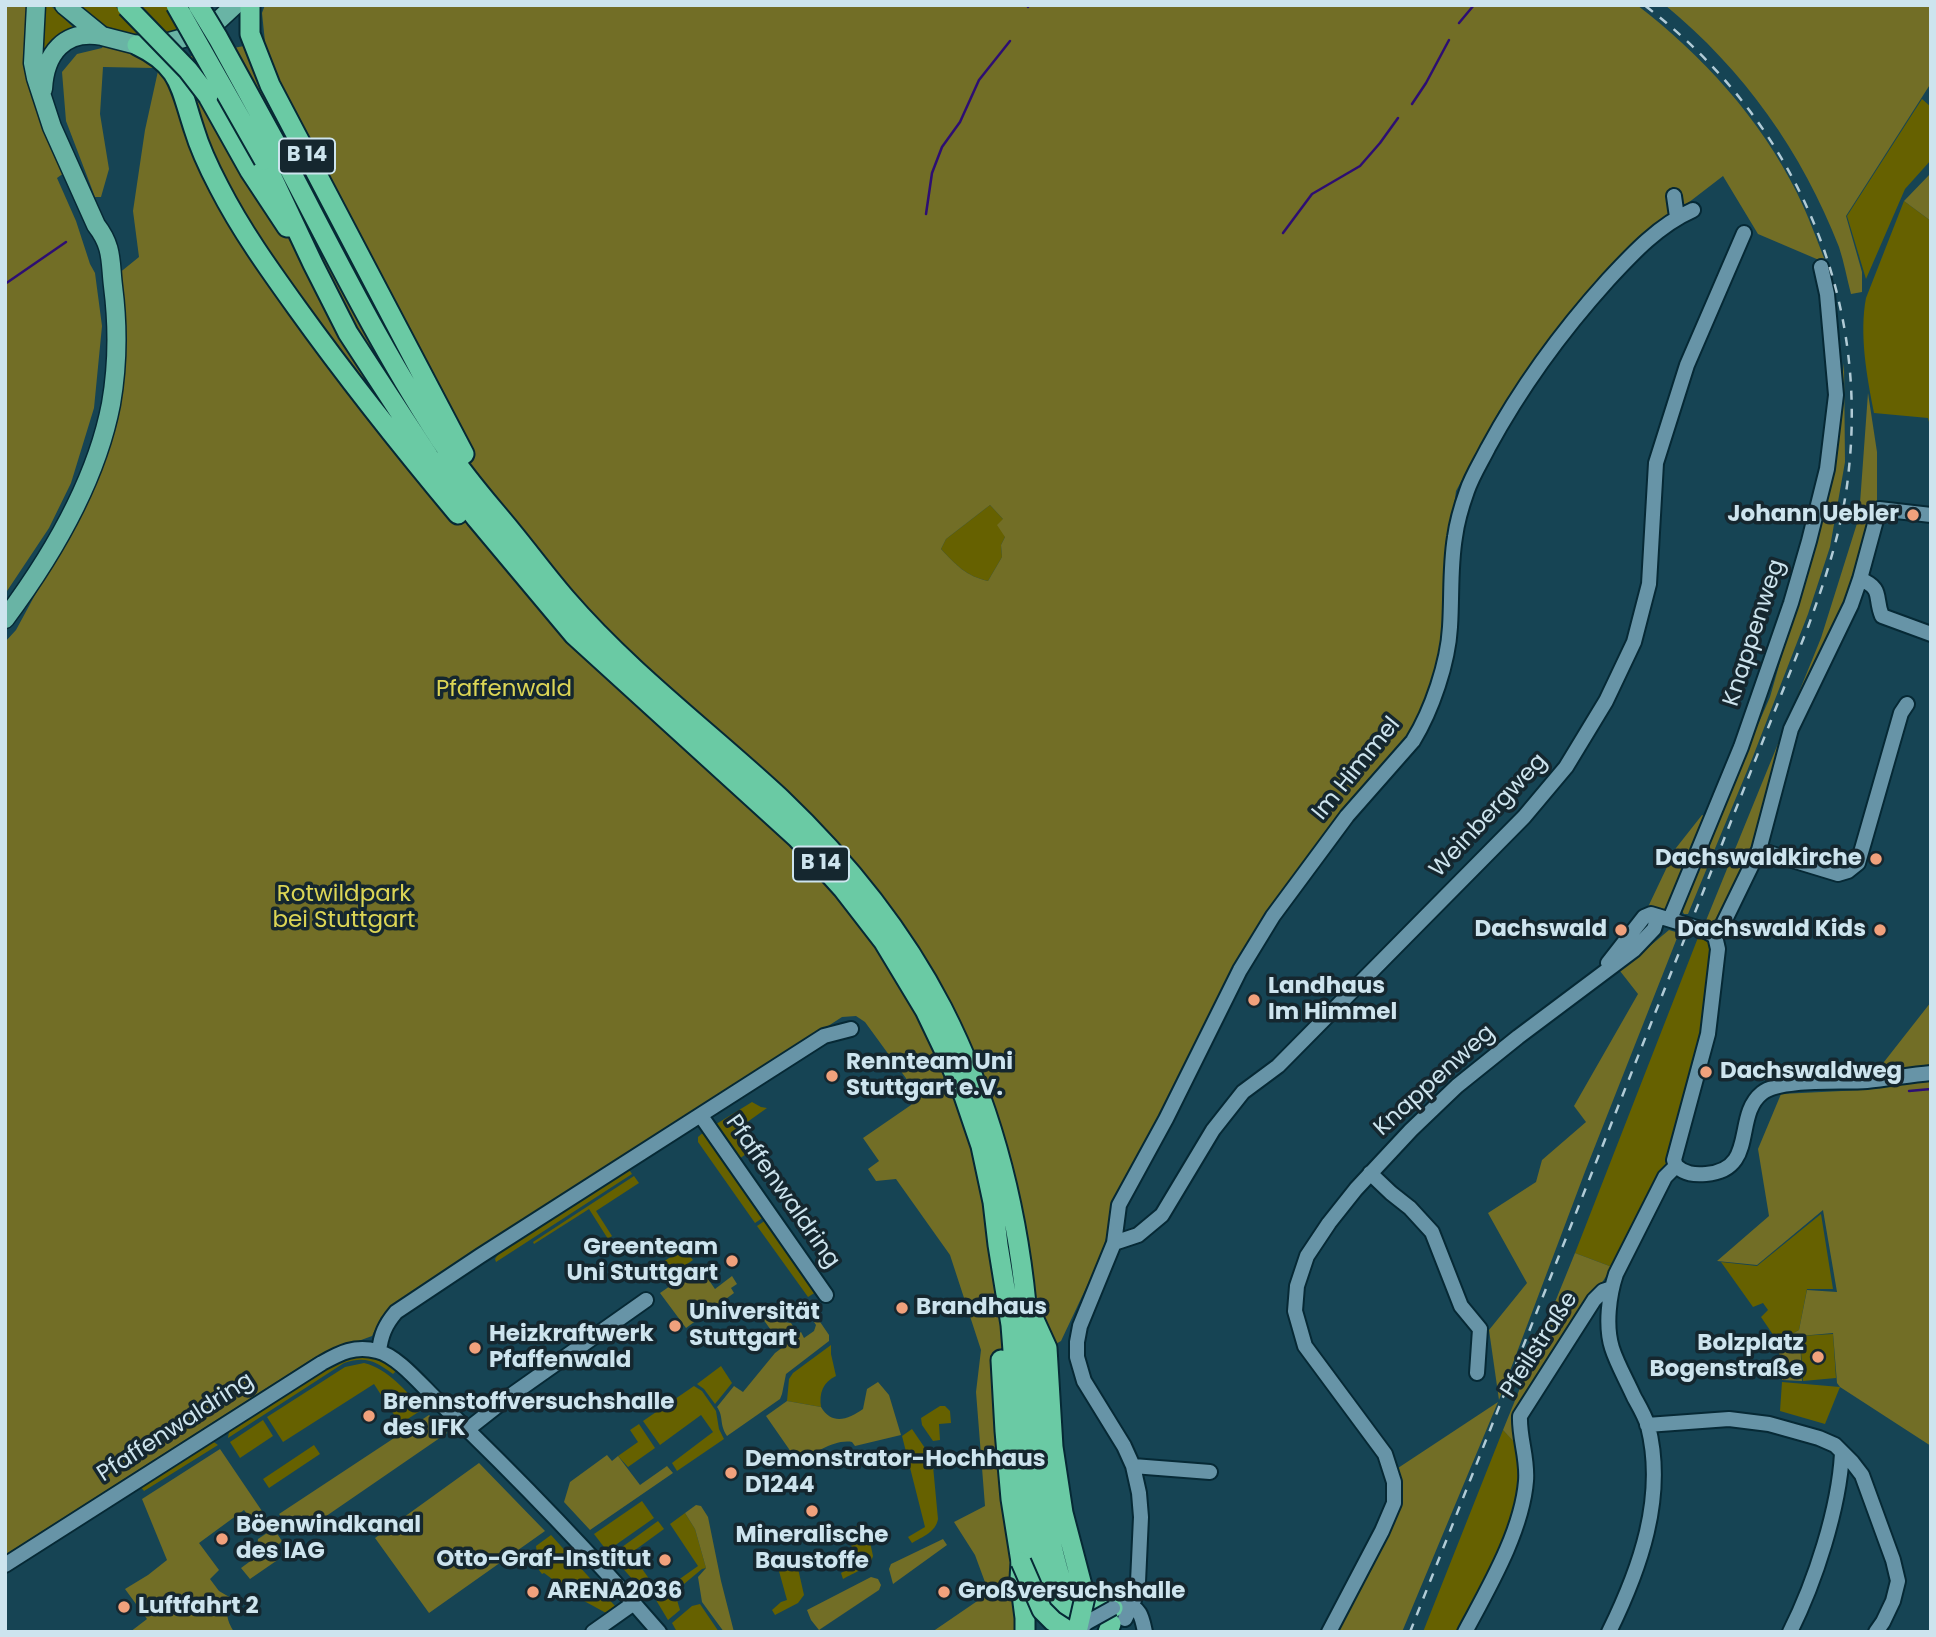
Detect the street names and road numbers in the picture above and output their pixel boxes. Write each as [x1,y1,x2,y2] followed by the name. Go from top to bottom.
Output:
[279,138,335,174] road number: B 14
[1718,556,1792,710] street label: Knappenweg
[1307,712,1407,826] street label: Im Himmel
[1424,748,1554,884] street label: Weinbergweg
[793,846,849,882] road number: B 14
[1369,1020,1501,1142] street label: Knappenweg
[719,1110,845,1274] street label: Pfaffenwaldring
[1496,1287,1584,1403] street label: Pfeilstraße
[93,1367,259,1489] street label: Pfaffenwaldring

